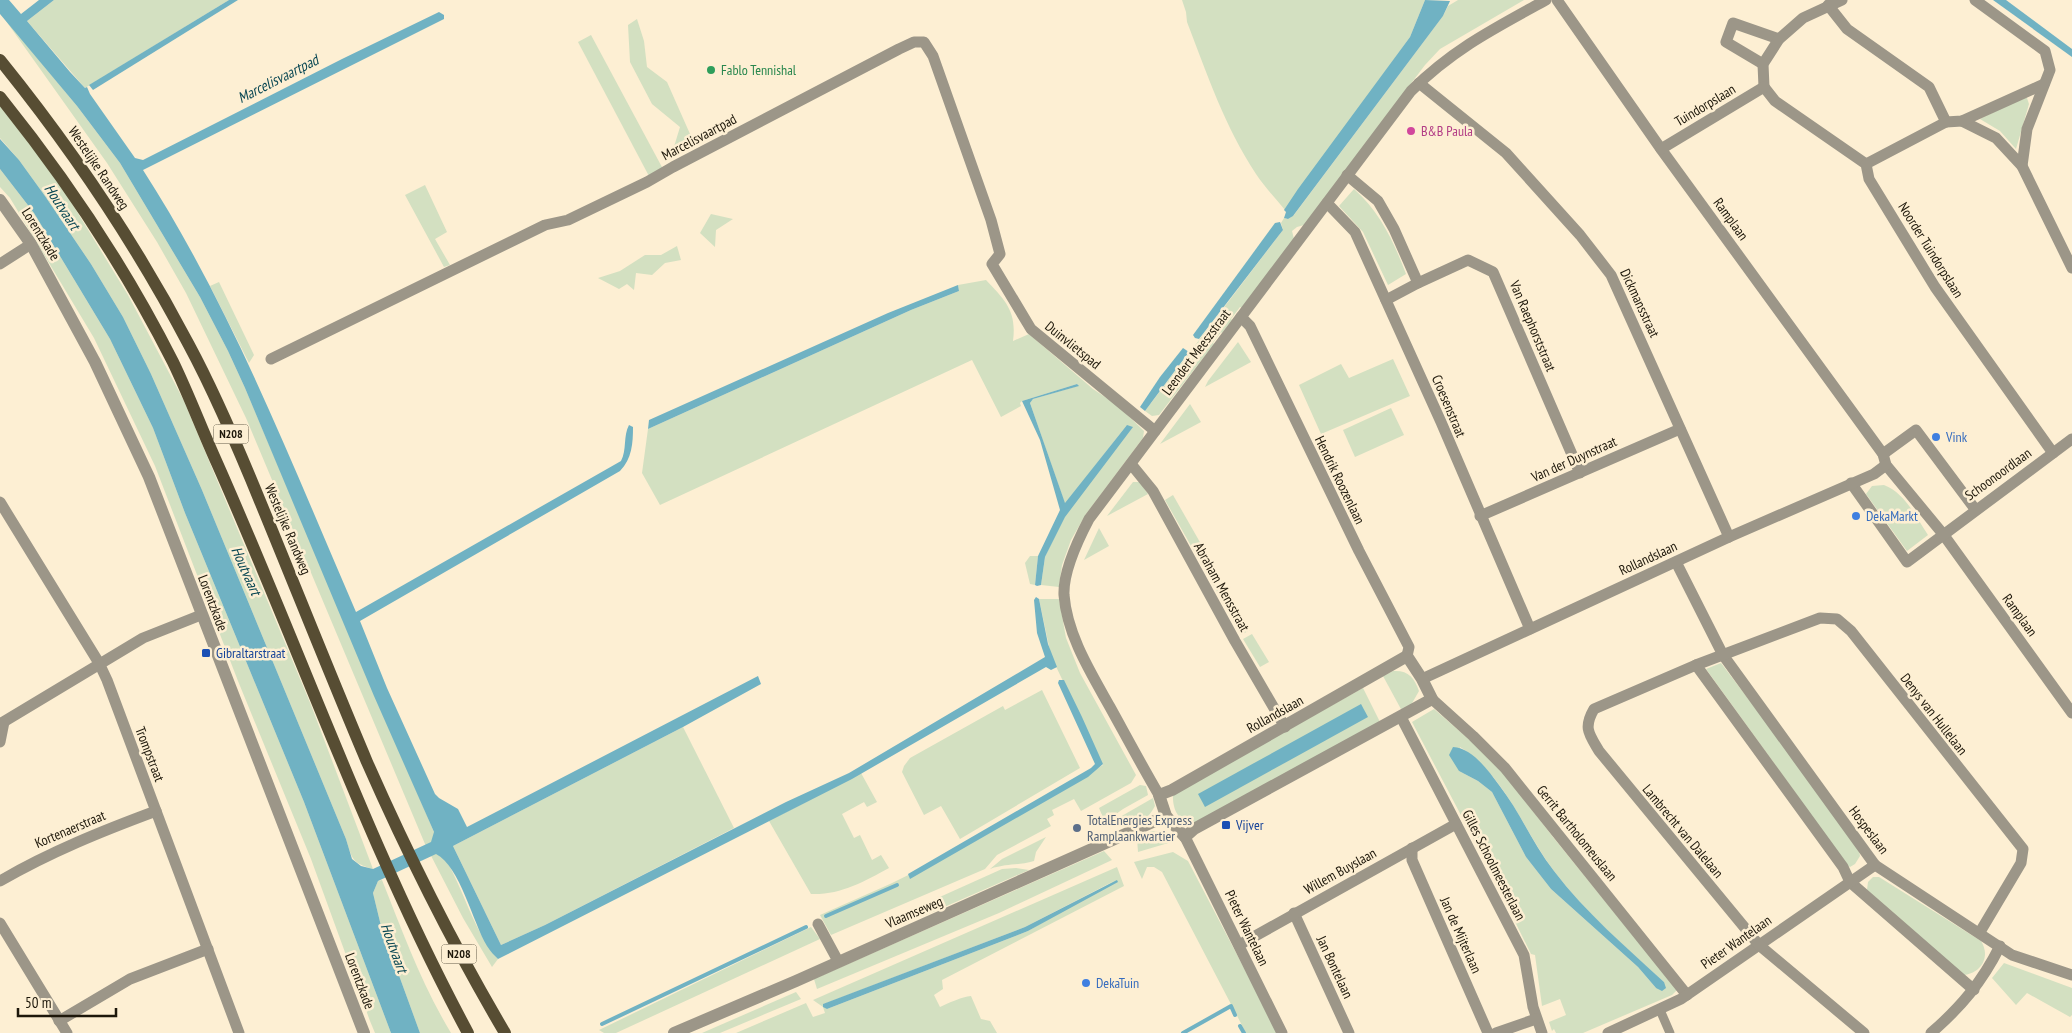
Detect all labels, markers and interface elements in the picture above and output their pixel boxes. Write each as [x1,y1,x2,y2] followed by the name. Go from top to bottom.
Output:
[234,49,324,107] water label: Marcelisvaartpad
[721,61,797,79] place label: Fablo Tennishal
[705,64,717,76] marker: Fablo Tennishal
[1671,80,1739,130] street label: Tuindorpslaan
[658,110,740,164] street label: Marcelisvaartpad
[1421,122,1473,140] place label: B&B Paula
[65,123,133,213] street label: Westelijke Randweg
[1405,125,1417,137] marker: B&B Paula
[40,180,85,235] water label: Houtvaart
[1710,194,1752,244] street label: Ramplaan
[1894,199,1968,301] street label: Noorder Tuindorpslaan
[18,204,64,264] street label: Lorentzkade
[1616,266,1664,340] street label: Dickmansstraat
[1505,277,1560,374] street label: Van Raephorststraat
[1158,305,1234,399] street label: Leendert Meeszstraat
[1042,317,1104,373] street label: Duinvlietspad
[1428,372,1470,440] street label: Croesenstraat
[214,424,248,444] road number: N208
[1945,428,1968,446] place label: Vink
[1930,431,1942,443] marker: Vink
[1528,432,1620,486] street label: Van der Duynstraat
[1311,433,1369,527] street label: Hendrik Roozenlaan
[1961,444,2035,504] street label: Schoonoordlaan
[261,481,315,577] street label: Westelijke Randweg
[1866,507,1918,525] place label: DekaMarkt
[1850,510,1862,522] marker: DekaMarkt
[1616,537,1680,579] street label: Rollandslaan
[1190,539,1254,635] street label: Abraham Mensstraat
[227,543,266,600] water label: Houtvaart
[194,572,232,634] street label: Lorentzkade
[1999,590,2041,640] street label: Ramplaan
[216,644,286,662] place label: Gibraltarstraat
[200,647,212,659] marker: Gibraltarstraat
[1896,670,1972,758] street label: Denys van Hullelaan
[1244,691,1306,737] street label: Rollandslaan
[131,724,169,784] street label: Trompstraat
[1533,781,1621,885] street label: Gerrit Bartholomeuslaan
[1639,781,1727,881] street label: Lambrecht van Dalelaan
[1845,802,1893,858] street label: Hospeslaan
[32,806,108,852] street label: Kortenaerstraat
[1458,807,1530,923] street label: Gilles Schoolmeesterlaan
[1087,811,1192,845] place label: TotalEnergies Express Ramplaankwartier
[1235,816,1264,834] place label: Vijver
[1220,819,1232,831] marker: Vijver
[1071,822,1083,834] marker: TotalEnergies Express Ramplaankwartier
[1301,844,1379,898] street label: Willem Buyslaan
[1221,887,1273,969] street label: Pieter Wantelaan
[882,892,945,932] street label: Vlaamseweg
[1436,893,1486,976] street label: Jan de Mijterlaan
[1697,911,1775,973] street label: Pieter Wantelaan
[377,920,413,977] water label: Houtvaart
[1312,932,1357,1001] street label: Jan Bontelaan
[442,944,476,964] road number: N208
[341,950,379,1012] street label: Lorentzkade
[1096,974,1139,992] place label: DekaTuin
[1080,977,1092,989] marker: DekaTuin
[18,986,115,1018] scale bar
[25,993,51,1012] text: 50 m

